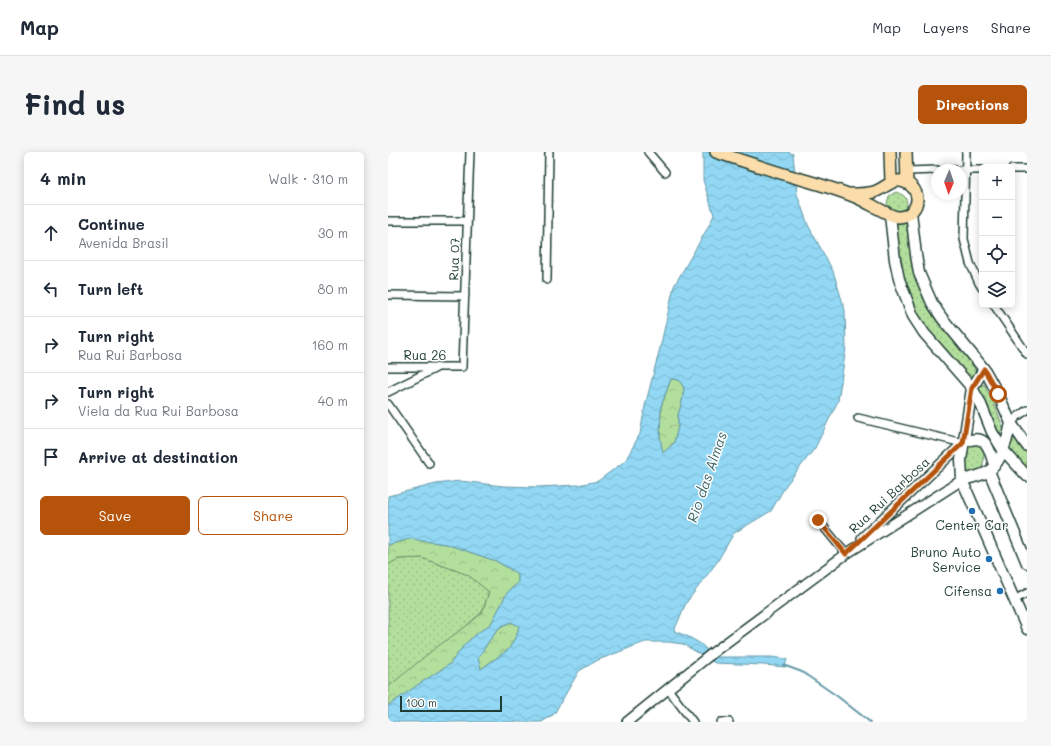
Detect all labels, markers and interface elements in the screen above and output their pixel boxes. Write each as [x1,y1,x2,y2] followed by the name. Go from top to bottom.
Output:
[20,15,59,40] text: Map
[872,18,901,37] text: Map
[923,18,969,37] text: Layers
[991,18,1031,37] text: Share
[918,85,1027,124] button: Directions
[24,86,125,122] text: Find us
[931,164,967,200] north arrow
[979,164,1015,308] map controls
[979,164,1015,200] button: +
[40,167,86,189] text: 4 min
[268,170,348,187] text: Walk · 310 m
[979,200,1015,236] button: −
[78,214,145,234] text: Continue
[40,222,62,244] icon: ahead
[318,224,348,241] text: 30 m
[78,234,169,251] text: Avenida Brasil
[979,236,1015,272] button: locate
[444,237,463,281] street label: Rua 07
[979,272,1015,308] button: layers
[40,278,62,300] icon: left
[78,279,143,299] text: Turn left
[318,280,348,297] text: 80 m
[78,326,155,346] text: Turn right
[40,334,62,356] icon: right
[312,336,348,353] text: 160 m
[78,346,182,363] text: Rua Rui Barbosa
[404,346,447,363] street label: Rua 26
[78,382,155,402] text: Turn right
[989,385,1007,403] route start
[40,390,62,412] icon: right
[318,392,348,409] text: 40 m
[78,402,239,419] text: Viela da Rua Rui Barbosa
[682,429,731,525] water label: Rio das Almas
[40,446,62,468] icon: arrive
[78,447,238,467] text: Arrive at destination
[845,453,933,536] street label: Rua Rui Barbosa
[40,496,190,535] button: Save
[198,496,348,535] button: Share
[967,506,977,516] marker: Center Car
[809,511,827,529] route end
[936,516,1008,533] place label: Center Car
[911,543,981,575] place label: Bruno Auto Service
[984,554,994,564] marker: Bruno Auto Service
[944,582,992,599] place label: Cifensa
[995,586,1005,596] marker: Cifensa
[400,694,502,713] scale bar
[406,695,437,710] text: 100 m

